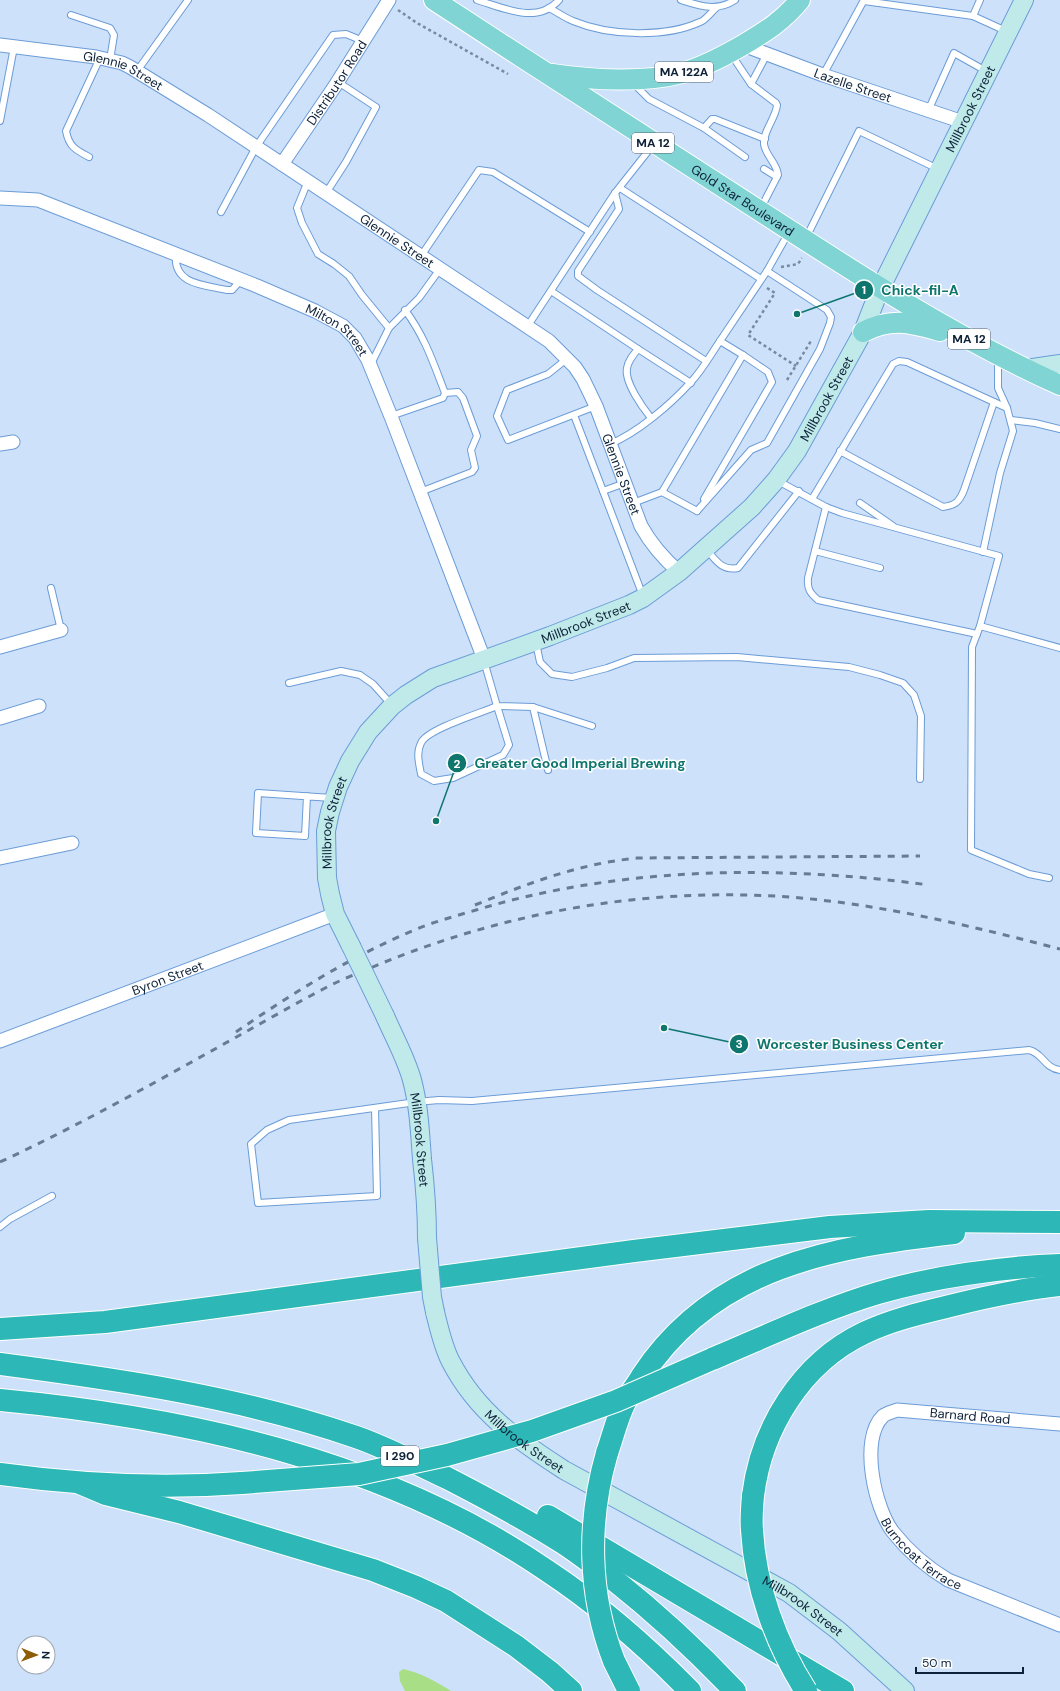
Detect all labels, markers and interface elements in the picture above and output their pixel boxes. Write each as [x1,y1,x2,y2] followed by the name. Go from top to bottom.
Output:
[302,37,370,128] street label: Distributor Road
[82,47,166,94] street label: Glennie Street
[655,62,713,82] road number: MA 122A
[941,62,999,155] street label: Millbrook Street
[812,64,894,106] street label: Lazelle Street
[632,133,674,153] road number: MA 12
[688,160,798,240] street label: Gold Star Boulevard
[357,210,438,271] street label: Glennie Street
[854,277,967,303] callout: Chick-fil-A
[881,281,959,299] text: Chick-fil-A
[862,282,866,298] text: 1
[303,300,372,359] street label: Milton Street
[948,329,990,349] road number: MA 12
[796,353,857,444] street label: Millbrook Street
[599,431,645,517] street label: Glennie Street
[539,597,633,647] street label: Millbrook Street
[447,750,694,776] callout: Greater Good Imperial Brewing
[474,754,686,772] text: Greater Good Imperial Brewing
[454,756,461,772] text: 2
[317,773,350,869] street label: Millbrook Street
[129,956,206,999] street label: Byron Street
[729,1031,952,1057] callout: Worcester Business Center
[757,1035,944,1053] text: Worcester Business Center
[735,1036,743,1052] text: 3
[407,1091,433,1188] street label: Millbrook Street
[929,1404,1011,1428] street label: Barnard Road
[481,1406,567,1476] street label: Millbrook Street
[381,1446,419,1466] road number: I 290
[877,1515,964,1593] street label: Burncoat Terrace
[760,1572,847,1640] street label: Millbrook Street
[16,1635,56,1675] north arrow
[916,1649,1023,1675] scale bar
[39,1651,53,1659] text: N
[922,1655,951,1671] text: 50 m

